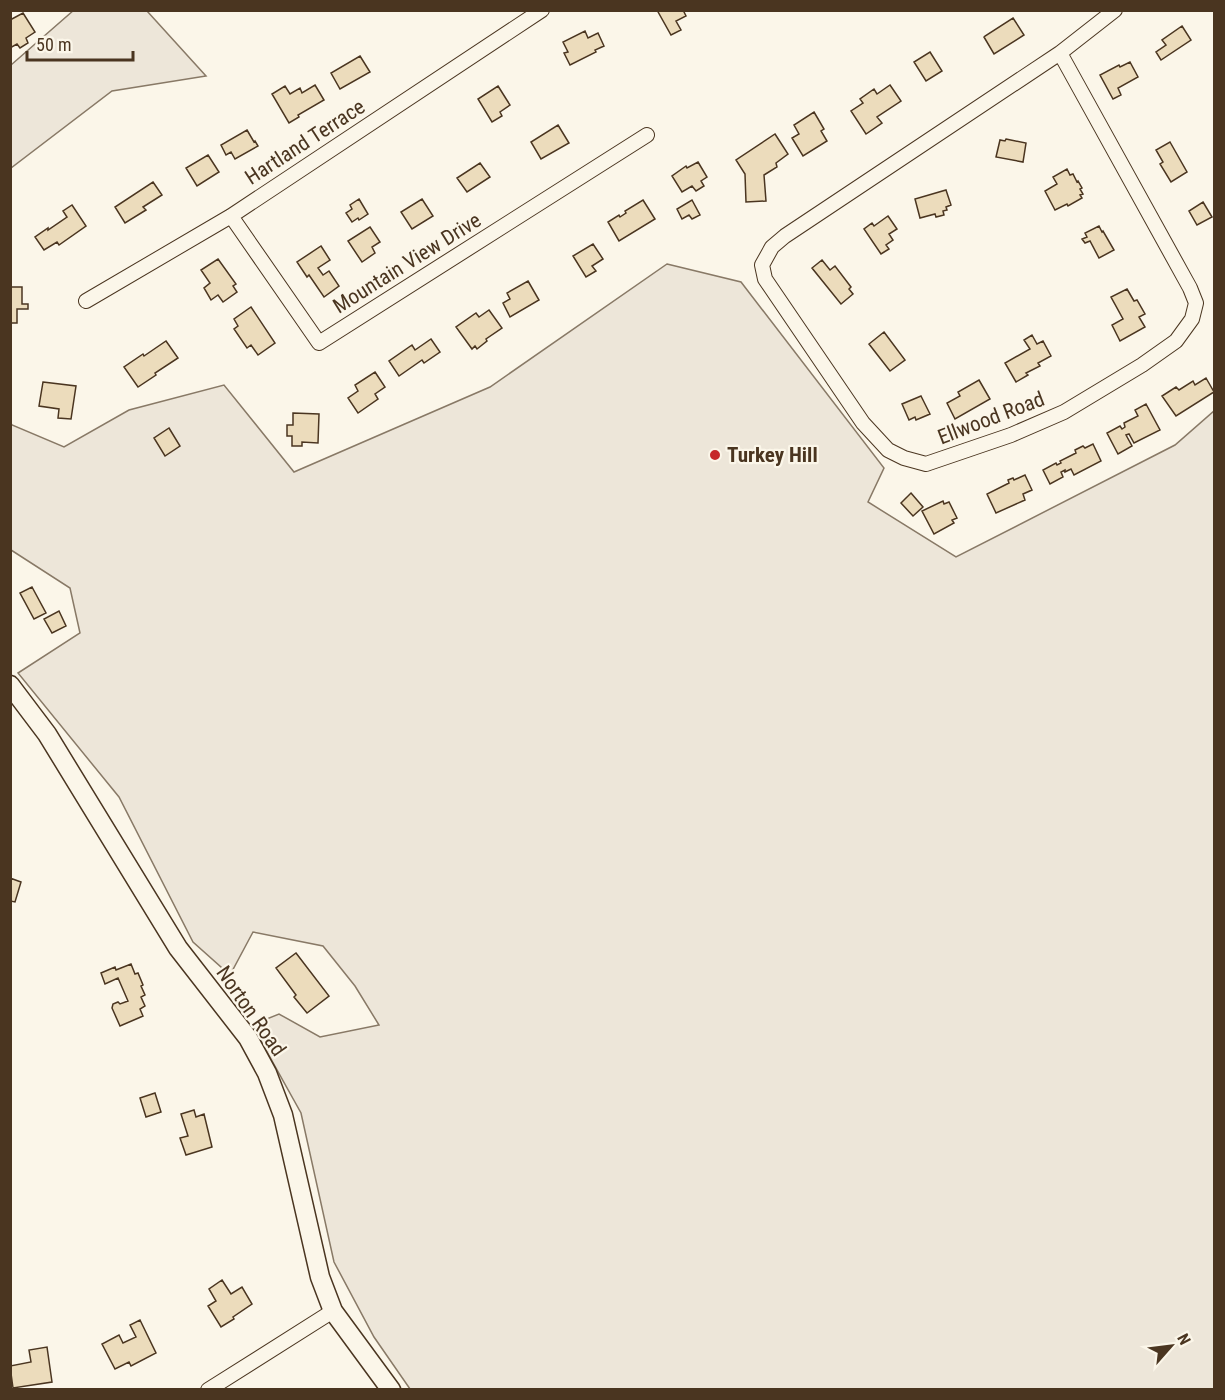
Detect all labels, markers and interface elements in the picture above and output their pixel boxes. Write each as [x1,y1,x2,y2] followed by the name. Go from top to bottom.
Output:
[27,24,134,62] scale bar
[36,34,71,55] text: 50 m
[241,94,369,190] street label: Hartland Terrace
[329,208,485,318] street label: Mountain View Drive
[934,387,1048,449] street label: Ellwood Road
[727,443,818,467] place label: Turkey Hill
[708,448,722,462] marker: Turkey Hill
[211,961,291,1061] street label: Norton Road
[1141,1316,1201,1376] north arrow
[1173,1330,1194,1348] text: N

